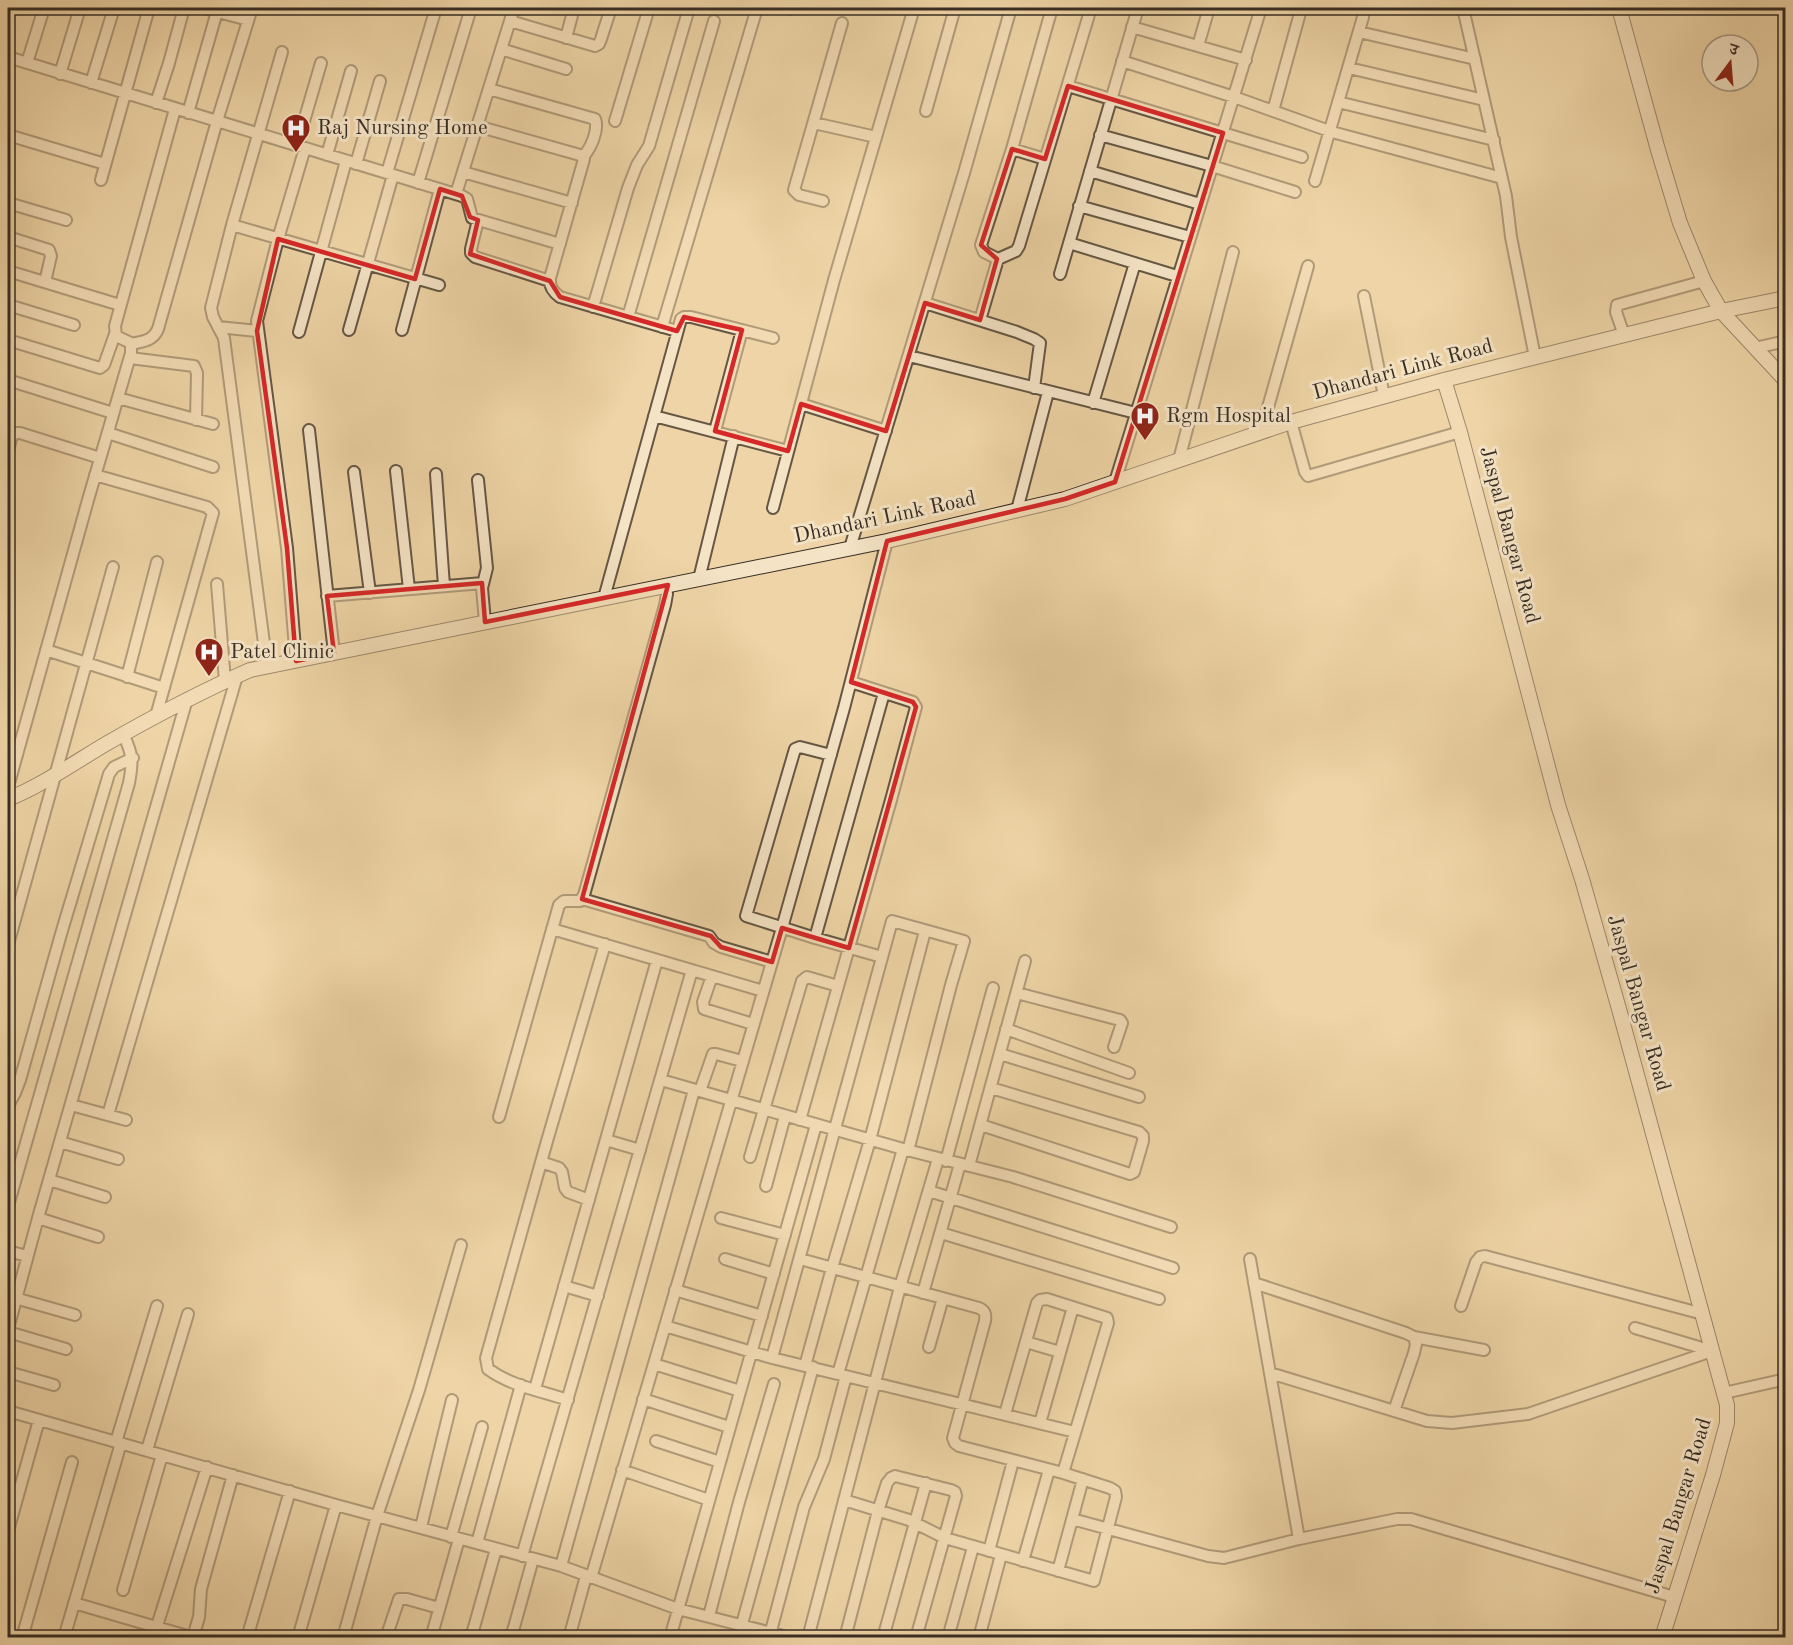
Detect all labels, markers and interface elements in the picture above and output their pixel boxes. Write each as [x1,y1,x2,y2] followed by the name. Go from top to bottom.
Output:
[1700,33,1760,93] north arrow
[1726,41,1741,60] text: उ
[280,112,312,154] hospital icon: Raj Nursing Home
[317,118,488,139] place label: Raj Nursing Home
[1311,336,1495,404] street label: Dhandari Link Road
[1129,400,1161,442] hospital icon: Rgm Hospital
[1166,406,1291,427] place label: Rgm Hospital
[1475,444,1543,626] street label: Jaspal Bangar Road
[792,488,978,548] street label: Dhandari Link Road
[193,636,225,678] hospital icon: Patel Clinic
[230,642,334,663] place label: Patel Clinic
[1603,912,1673,1094] street label: Jaspal Bangar Road
[1642,1415,1716,1596] street label: Jaspal Bangar Road

